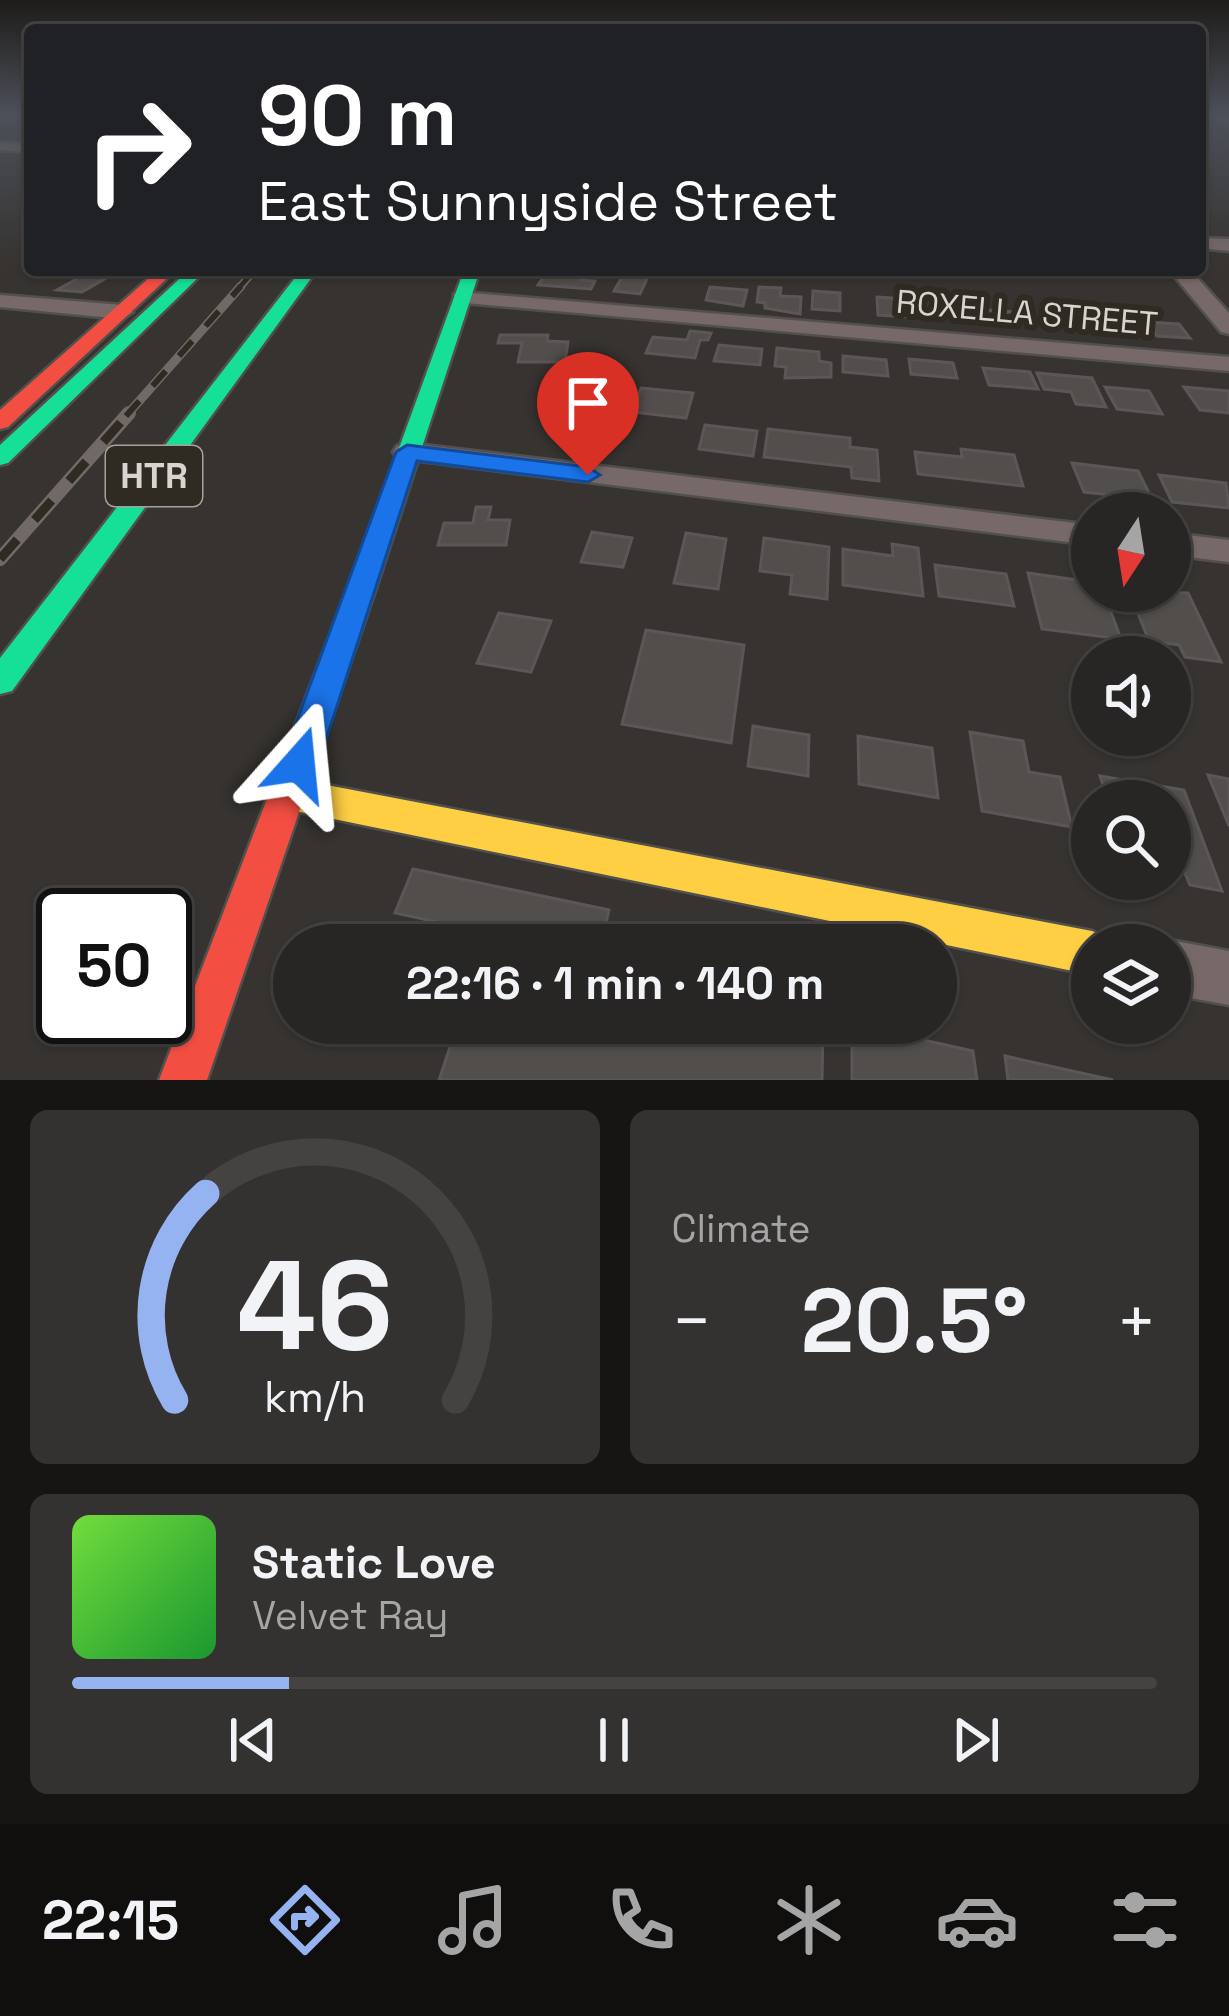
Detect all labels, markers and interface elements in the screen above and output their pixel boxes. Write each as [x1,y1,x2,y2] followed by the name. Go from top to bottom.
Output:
[258,62,457,170] text: 90 m
[60,72,216,228] icon: right
[258,167,838,236] text: East Sunnyside Street
[894,281,1160,345] street label: ROXELLA STREET
[537,352,639,475] pin
[555,370,621,436] icon: arrive
[106,446,202,506] road number: HTR
[1071,492,1191,612] north arrow
[1071,492,1191,1044] map controls
[1071,636,1191,756] button: sound
[236,701,362,827] position arrow
[1071,780,1191,900] button: search
[36,888,192,1044] speed limit sign: 50
[1071,924,1191,1044] button: layers
[406,955,824,1012] text: 22:16 · 1 min · 140 m
[672,1204,811,1253] text: Climate
[236,1226,393,1385] text: 46
[801,1263,1028,1378] text: 20.5°
[672,1279,712,1363] text: −
[1116,1279,1157,1363] text: +
[264,1370,366,1425] text: km/h
[252,1534,496,1591] text: Static Love
[252,1591,448,1640] text: Velvet Ray
[220,1707,286,1773] icon: previous
[581,1707,647,1773] icon: pause
[943,1707,1009,1773] icon: next
[263,1878,347,1962] icon: directions
[431,1878,515,1962] icon: music
[599,1878,683,1962] icon: phone
[767,1878,851,1962] icon: climate
[935,1878,1019,1962] icon: car
[1103,1878,1187,1962] icon: filters
[42,1886,179,1955] text: 22:15

